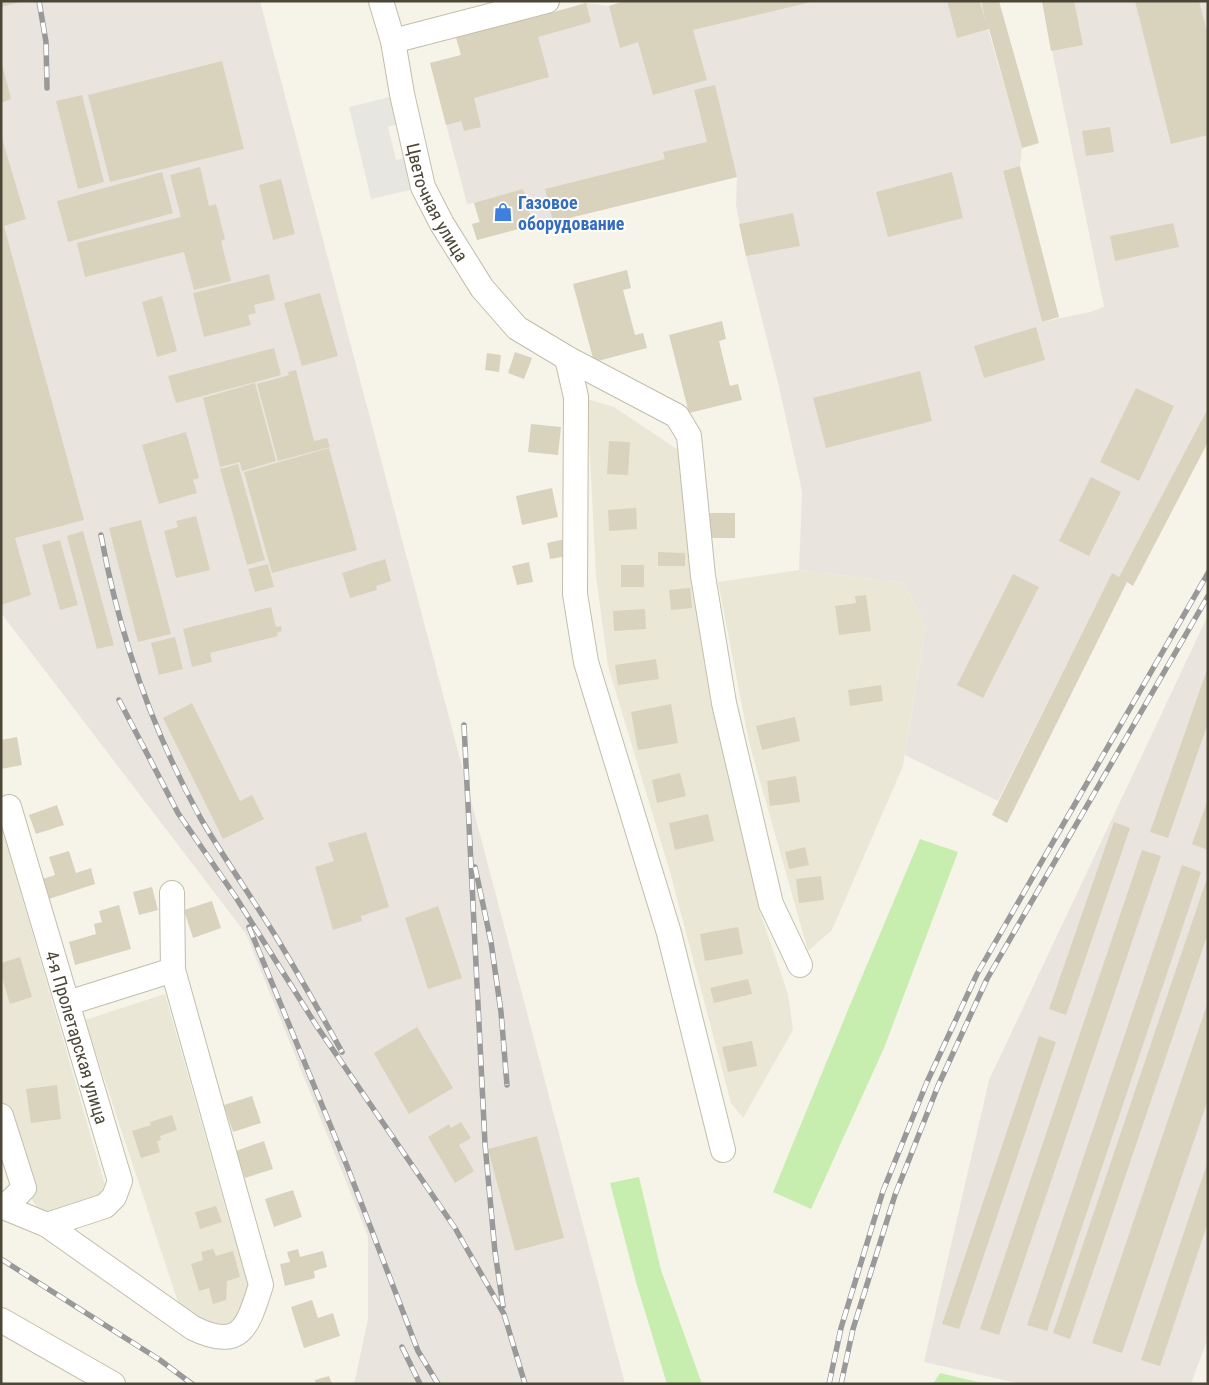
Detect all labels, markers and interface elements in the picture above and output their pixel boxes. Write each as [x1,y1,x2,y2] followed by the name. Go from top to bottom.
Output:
[403,141,473,265] street label: Цветочная улица
[518,192,625,234] place label: Газовое оборудование
[492,201,514,223] shop icon: Газовое оборудование
[42,948,113,1126] street label: 4-я Пролетарская улица

